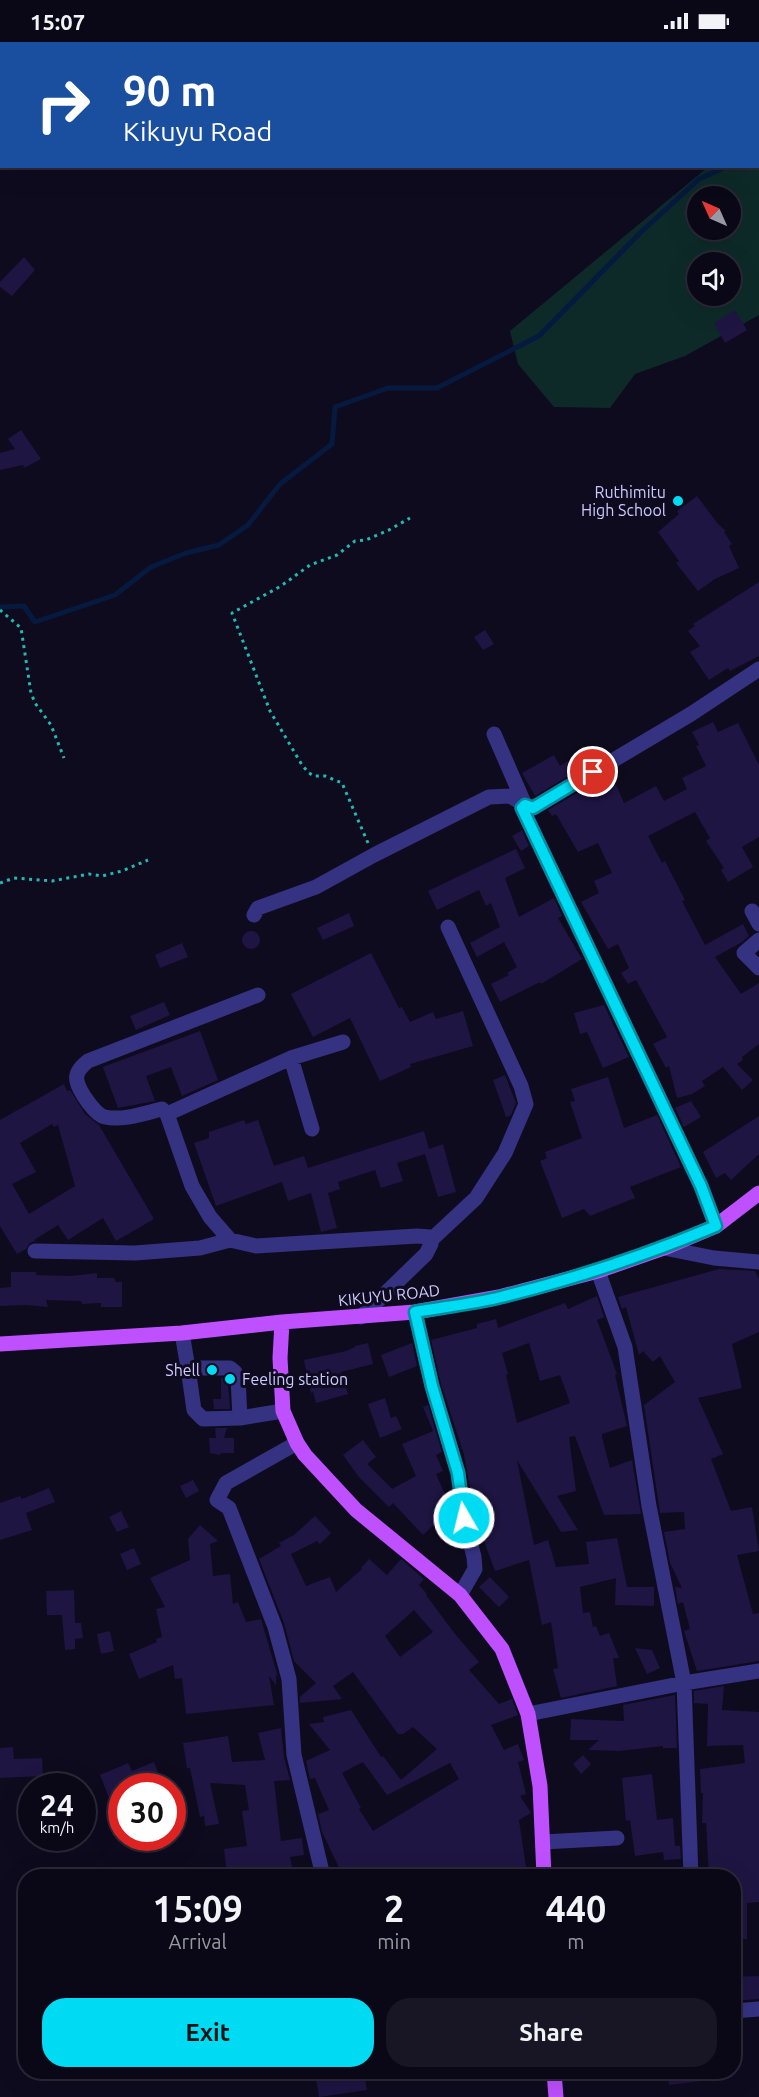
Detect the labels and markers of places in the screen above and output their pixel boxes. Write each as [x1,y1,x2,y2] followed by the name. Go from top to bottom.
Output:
[581,483,666,519] place label: Ruthimitu High School
[671,494,685,508] marker: Ruthimitu High School
[567,746,618,797] pin
[165,1361,200,1379] place label: Shell
[205,1363,219,1377] marker: Shell
[242,1370,348,1388] place label: Feeling station
[223,1372,237,1386] marker: Feeling station

